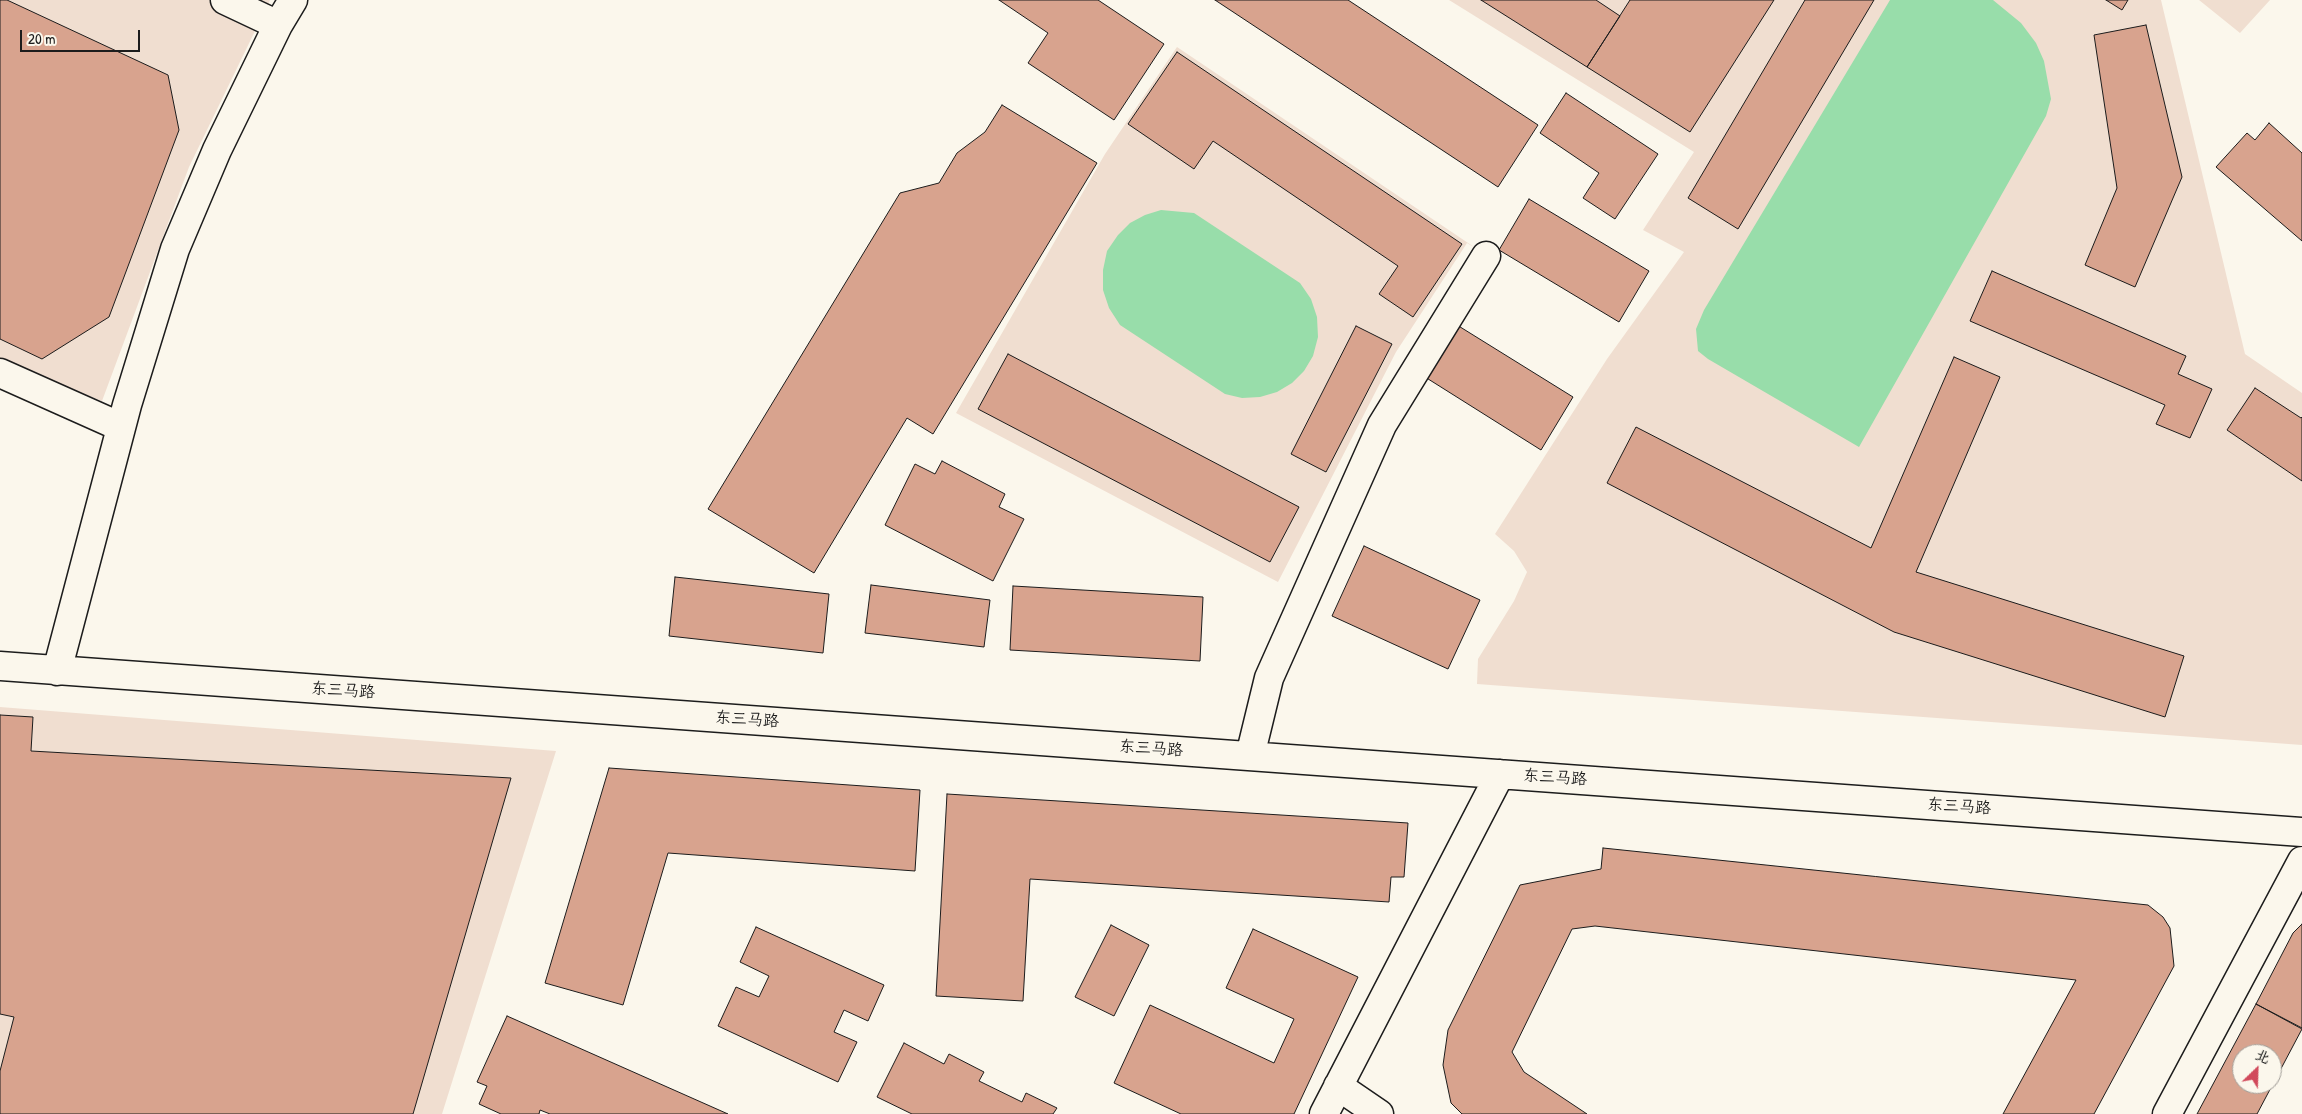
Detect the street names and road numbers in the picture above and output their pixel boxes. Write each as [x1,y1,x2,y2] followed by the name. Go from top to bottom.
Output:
[310,679,376,703] street label: 东三马路
[714,708,780,732] street label: 东三马路
[1118,737,1184,761] street label: 东三马路
[1522,766,1588,790] street label: 东三马路
[1926,795,1992,819] street label: 东三马路

